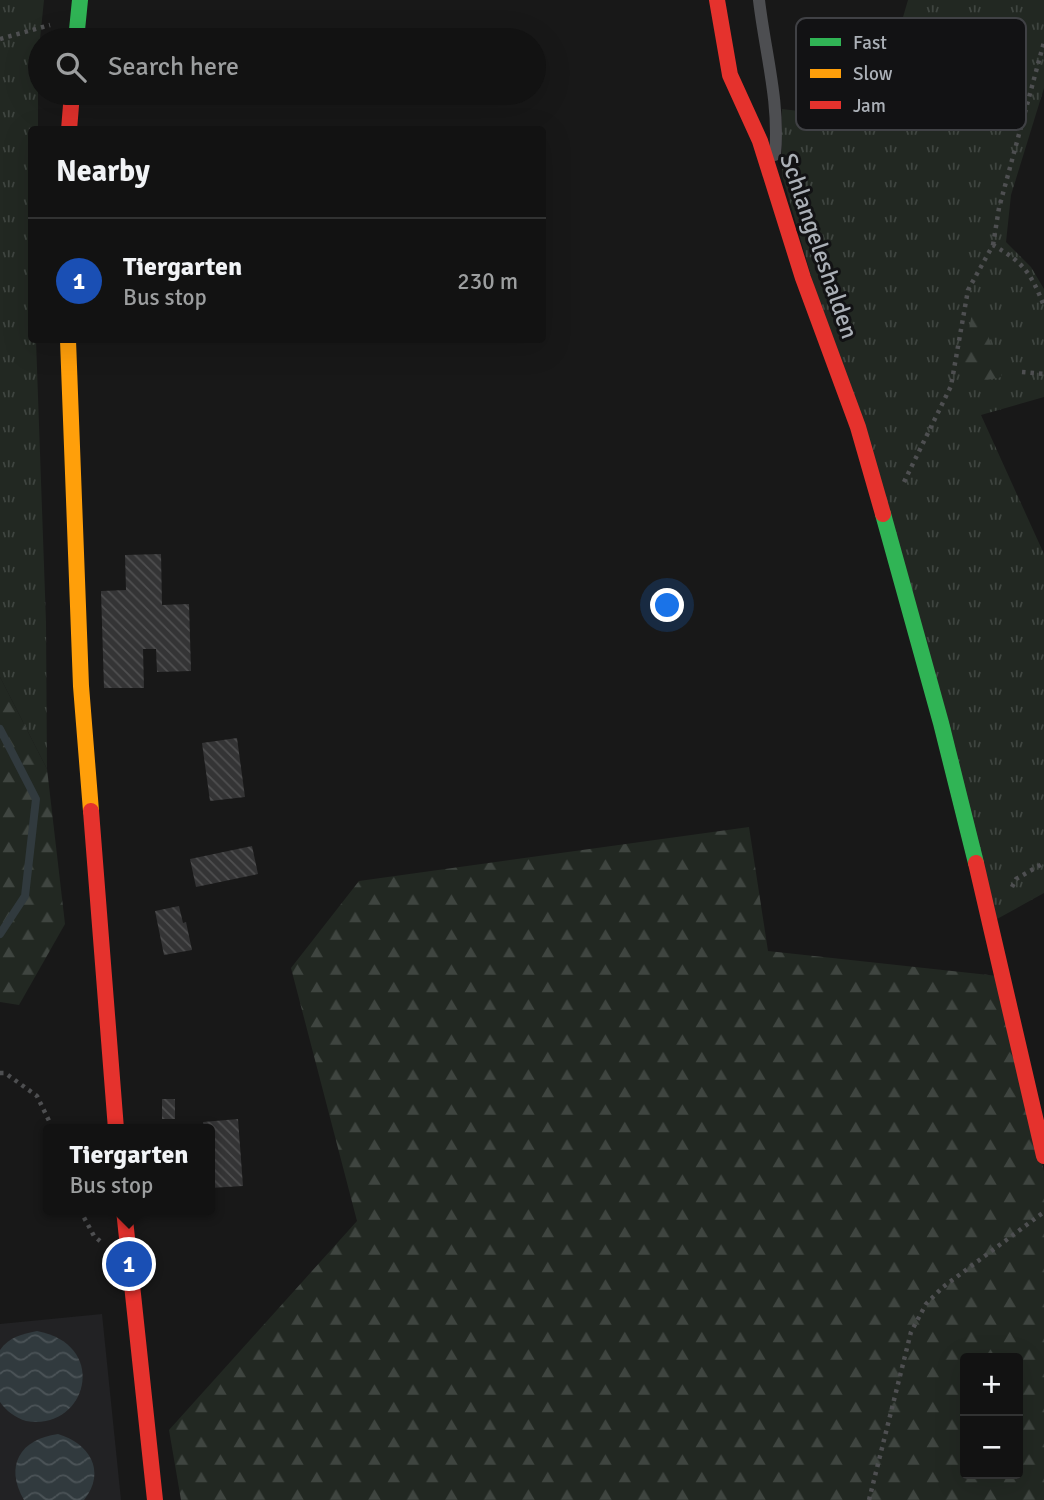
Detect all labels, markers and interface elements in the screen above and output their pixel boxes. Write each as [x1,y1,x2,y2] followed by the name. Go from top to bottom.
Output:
[796,18,1026,130] legend
[28,28,546,105] search box
[853,31,887,55] text: Fast
[52,48,90,86] icon: search
[108,51,239,83] text: Search here
[853,62,893,86] text: Slow
[853,94,886,118] text: Jam
[773,149,865,343] street label: Schlangeleshalden
[56,153,150,190] text: Nearby
[123,251,242,283] text: Tiergarten
[73,267,85,296] text: 1
[457,267,518,296] text: 230 m
[123,283,207,312] text: Bus stop
[650,588,684,622] your location
[43,1124,215,1215] popup
[69,1139,189,1171] text: Tiergarten
[69,1171,153,1200] text: Bus stop
[106,1238,152,1290] pin: 1
[960,1353,1023,1479] map controls
[960,1353,1023,1416] button: +
[960,1416,1023,1479] button: −

